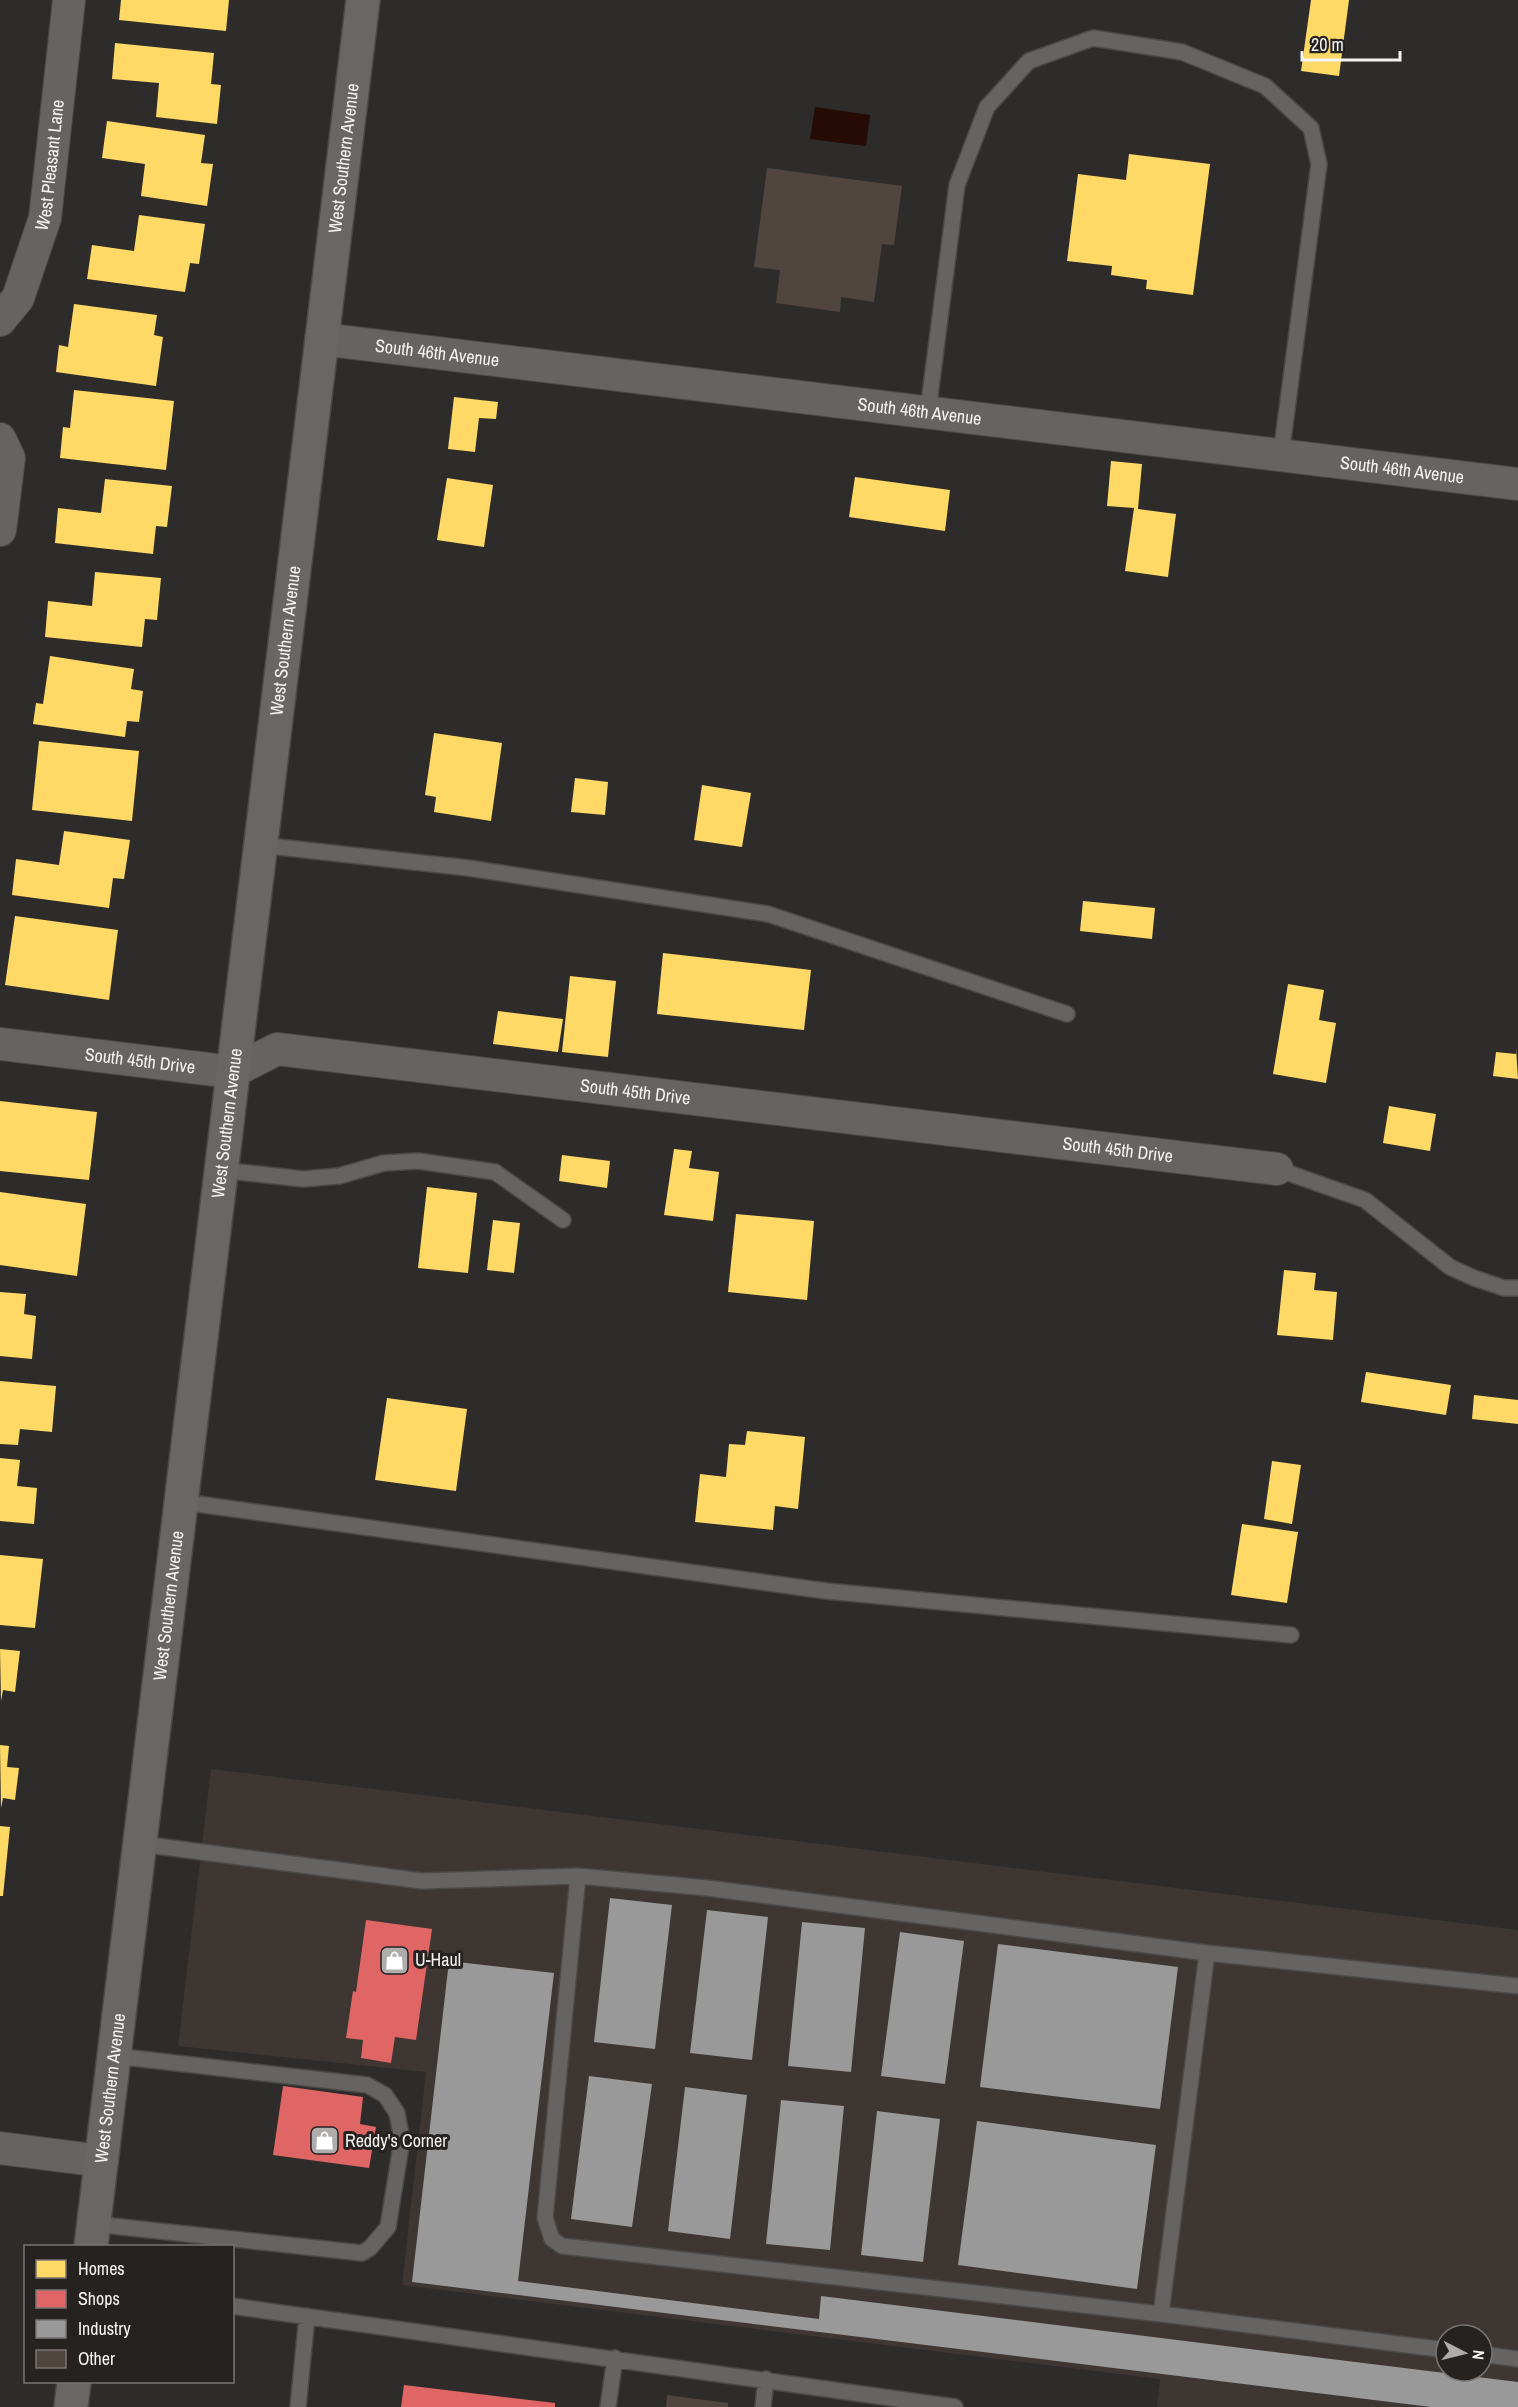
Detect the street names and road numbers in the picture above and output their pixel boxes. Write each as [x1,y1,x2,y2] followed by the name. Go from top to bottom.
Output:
[322,82,365,234] street label: West Southern Avenue
[29,98,70,234] street label: West Pleasant Lane
[374,333,501,372] street label: South 46th Avenue
[856,391,983,431] street label: South 46th Avenue
[1339,450,1466,489] street label: South 46th Avenue
[263,564,306,717] street label: West Southern Avenue
[83,1041,197,1079] street label: South 45th Drive
[205,1047,248,1199] street label: West Southern Avenue
[579,1072,692,1111] street label: South 45th Drive
[1061,1130,1174,1168] street label: South 45th Drive
[147,1529,190,1682] street label: West Southern Avenue
[88,2012,131,2164] street label: West Southern Avenue

